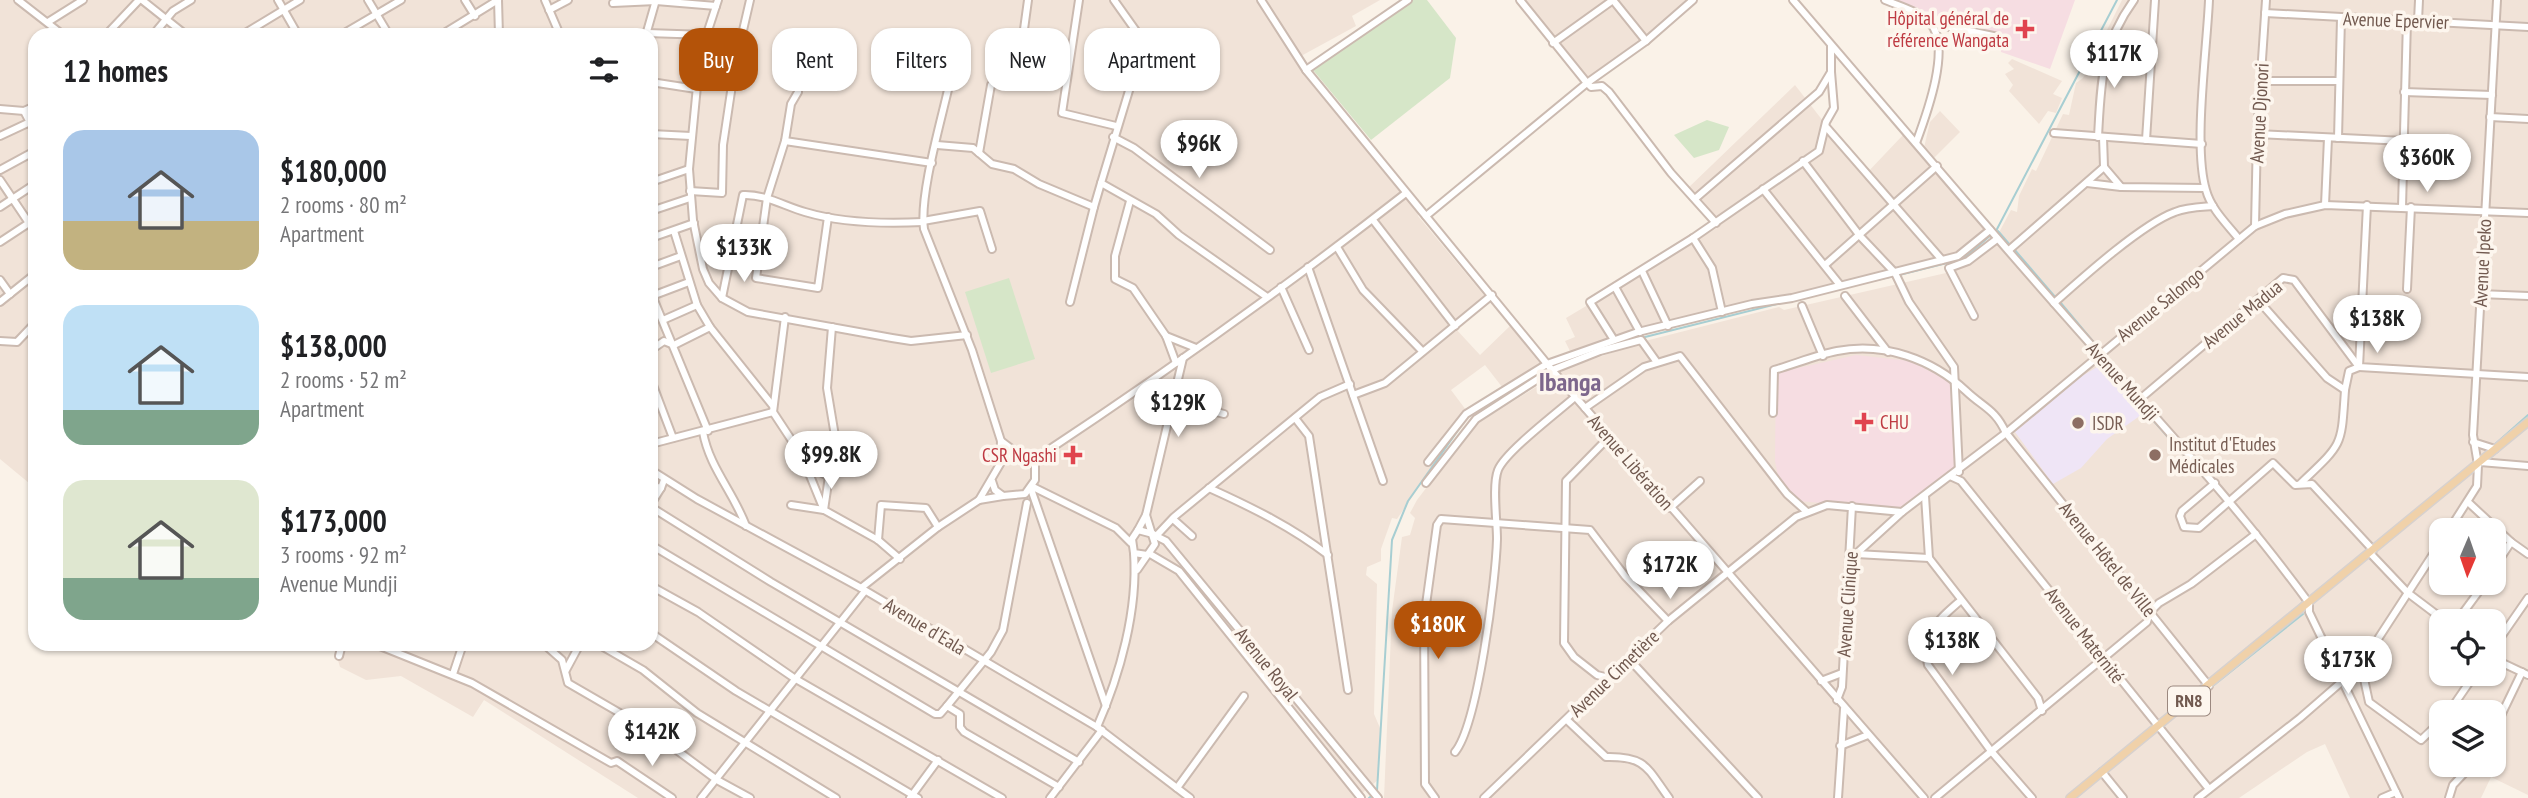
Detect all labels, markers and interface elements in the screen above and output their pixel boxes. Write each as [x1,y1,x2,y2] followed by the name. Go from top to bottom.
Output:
[1887,6,2009,52] place label: Hôpital général de référence Wangata
[2343,6,2450,34] street label: Avenue Epervier
[2015,19,2035,39] marker: Hôpital général de référence Wangata
[679,28,758,91] chip: Buy
[772,28,857,91] chip: Rent
[871,28,971,91] chip: Filters
[985,28,1070,91] chip: New
[1084,28,1220,91] chip: Apartment
[2065,31,2163,90] pin: $117K
[2086,38,2142,67] text: $117K
[63,51,168,90] text: 12 homes
[585,51,623,89] icon: filters
[2244,62,2274,164] street label: Avenue Djonori
[1158,120,1240,180] pin: $96K
[1177,128,1221,157] text: $96K
[2378,134,2476,194] pin: $360K
[2399,142,2455,171] text: $360K
[280,151,387,190] text: $180,000
[119,158,203,242] icon: home
[280,190,407,219] text: 2 rooms · 80 m²
[2468,218,2496,308] street label: Avenue Ipeko
[280,219,364,248] text: Apartment
[695,224,793,284] pin: $133K
[716,232,772,261] text: $133K
[2112,262,2208,346] street label: Avenue Salongo
[2197,275,2287,353] street label: Avenue Madua
[2328,296,2426,355] pin: $138K
[2349,303,2405,332] text: $138K
[280,326,387,365] text: $138,000
[119,333,203,417] icon: home
[2082,337,2164,425] street label: Avenue Mundji
[280,365,407,394] text: 2 rooms · 52 m²
[1539,365,1601,398] district label: Ibanga
[1129,380,1227,439] pin: $129K
[1150,387,1206,416] text: $129K
[280,394,364,423] text: Apartment
[1583,409,1679,515] street label: Avenue Libération
[1880,410,1909,434] place label: CHU
[2092,411,2124,435] place label: ISDR
[1854,412,1874,432] marker: CHU
[2070,415,2086,431] marker: ISDR
[774,432,888,491] pin: $99.8K
[2169,432,2276,478] place label: Institut d'Etudes Médicales
[801,439,861,468] text: $99.8K
[982,443,1057,467] place label: CSR Ngashi
[1063,445,1083,465] marker: CSR Ngashi
[2147,447,2163,463] marker: Institut d'Etudes Médicales
[2054,497,2162,621] street label: Avenue Hôtel de Ville
[280,501,387,540] text: $173,000
[119,508,203,592] icon: home
[2429,518,2506,595] north arrow
[2429,518,2506,777] map controls
[280,540,407,569] text: 3 rooms · 92 m²
[1621,542,1719,601] pin: $172K
[1642,549,1698,578] text: $172K
[1831,550,1863,658] street label: Avenue Clinique
[280,569,398,598] text: Avenue Mundji
[2040,582,2130,688] street label: Avenue Maternité
[880,592,970,660] street label: Avenue d'Eala
[1389,602,1487,661] pin: $180K
[1410,609,1466,638] text: $180K
[2429,609,2506,686] button: locate
[1903,618,2001,677] pin: $138K
[1230,622,1304,706] street label: Avenue Royal
[1564,624,1664,722] street label: Avenue Cimetière
[1924,625,1980,654] text: $138K
[2299,636,2397,696] pin: $173K
[2320,644,2376,673] text: $173K
[2168,686,2210,716] road number: RN8
[2429,700,2506,777] button: layers
[603,708,701,768] pin: $142K
[624,716,680,745] text: $142K

